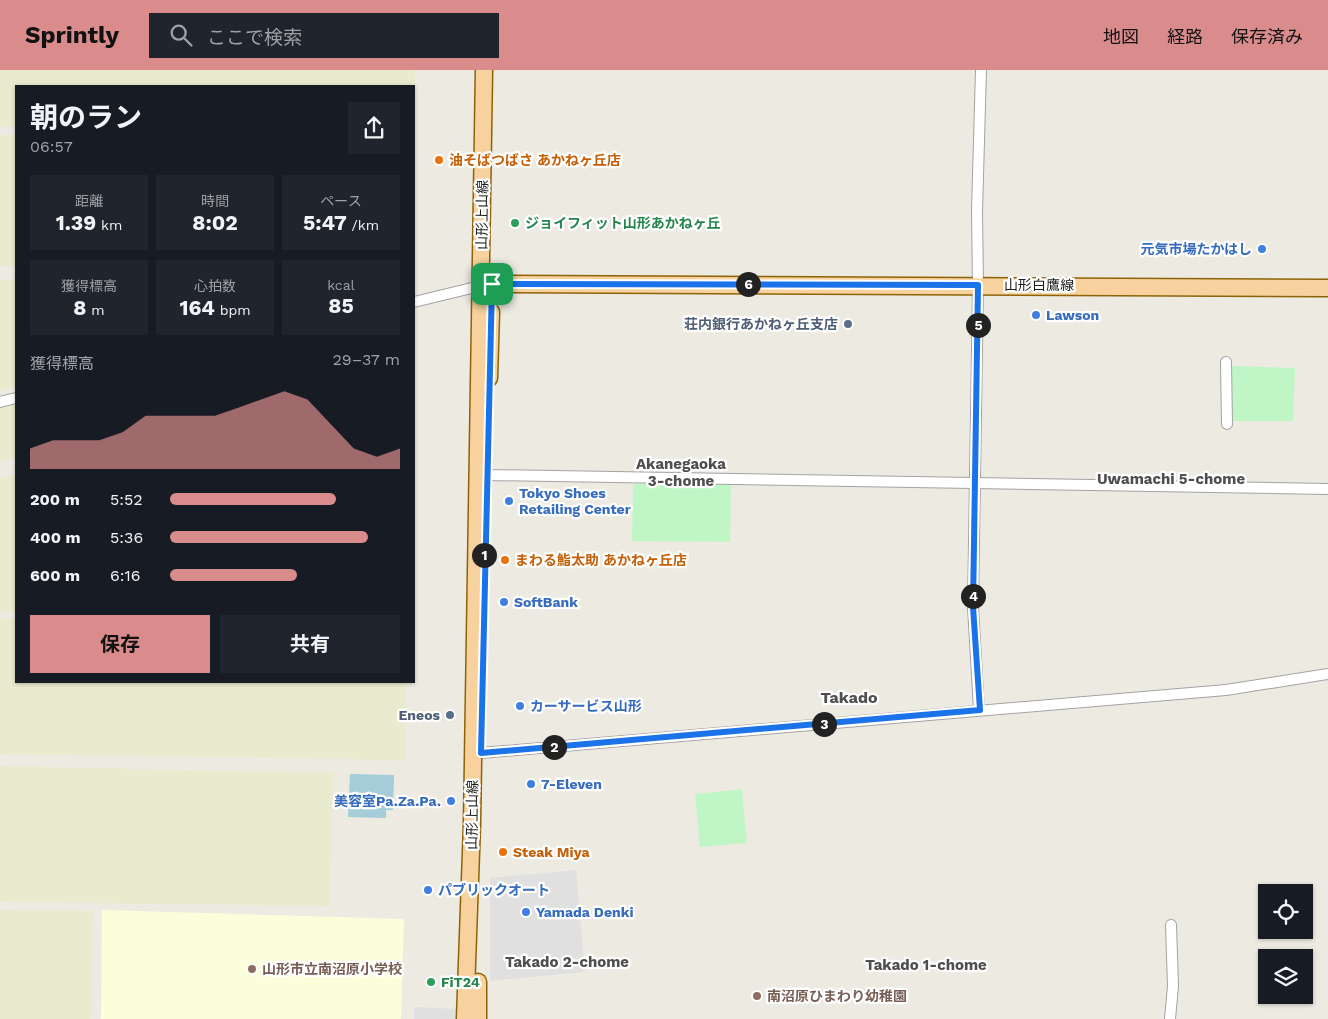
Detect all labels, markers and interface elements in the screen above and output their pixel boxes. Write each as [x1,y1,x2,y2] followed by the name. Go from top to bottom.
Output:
[149,13,499,58] search box
[25,21,119,49] text: Sprintly
[167,21,195,49] icon: search
[207,26,302,49] text: ここで検索
[1103,26,1139,47] text: 地図
[1167,26,1203,47] text: 経路
[1231,26,1303,47] text: 保存済み
[30,101,142,134] text: 朝のラン
[348,102,400,154] button: share
[30,137,73,156] text: 06:57
[449,152,621,168] place label: 油そばつばさ あかねヶ丘店
[433,154,445,166] marker: 油そばつばさ あかねヶ丘店
[473,180,491,250] street label: 山形上山線
[75,193,103,209] text: 距離
[201,193,229,209] text: 時間
[320,193,362,209] text: ペース
[56,210,96,235] text: 1.39
[192,210,238,235] text: 8:02
[303,210,347,235] text: 5:47
[525,215,721,231] place label: ジョイフィット山形あかねヶ丘
[96,217,122,233] text: km
[347,217,379,233] text: /km
[509,217,521,229] marker: ジョイフィット山形あかねヶ丘
[1141,241,1252,257] place label: 元気市場たかはし
[1256,243,1268,255] marker: 元気市場たかはし
[471,263,513,305] pin
[478,270,506,298] icon: arrive
[736,272,760,296] pin: 6
[744,276,753,292] text: 6
[327,277,355,293] text: kcal
[1004,277,1074,293] street label: 山形白鷹線
[61,278,117,294] text: 獲得標高
[194,278,236,294] text: 心拍数
[328,293,354,318] text: 85
[73,295,87,320] text: 8
[179,295,215,320] text: 164
[87,302,105,318] text: m
[215,302,251,318] text: bpm
[1046,307,1099,323] place label: Lawson
[1030,309,1042,321] marker: Lawson
[966,312,990,338] pin: 5
[684,316,838,332] place label: 荘内銀行あかねヶ丘支店
[974,317,983,333] text: 5
[842,318,854,330] marker: 荘内銀行あかねヶ丘支店
[333,350,400,369] text: 29–37 m
[30,354,94,373] text: 獲得標高
[636,455,726,490] district label: Akanegaoka 3-chome
[1097,470,1245,488] district label: Uwamachi 5-chome
[519,485,631,517] place label: Tokyo Shoes Retailing Center
[30,490,80,509] text: 200 m
[110,490,143,509] text: 5:52
[503,495,515,507] marker: Tokyo Shoes Retailing Center
[30,528,81,547] text: 400 m
[110,528,143,547] text: 5:36
[472,542,496,568] pin: 1
[481,547,488,563] text: 1
[515,552,687,568] place label: まわる鮨太助 あかねヶ丘店
[499,554,511,566] marker: まわる鮨太助 あかねヶ丘店
[30,566,80,585] text: 600 m
[110,566,140,585] text: 6:16
[960,584,986,608] pin: 4
[969,588,978,604] text: 4
[514,594,578,610] place label: SoftBank
[498,596,510,608] marker: SoftBank
[30,615,210,673] button: 保存
[220,615,400,673] button: 共有
[820,688,878,707] district label: Takado
[530,698,642,714] place label: カーサービス山形
[514,700,526,712] marker: カーサービス山形
[399,707,441,723] place label: Eneos
[444,709,456,721] marker: Eneos
[812,712,836,736] pin: 3
[820,716,829,732] text: 3
[542,734,566,760] pin: 2
[550,739,559,755] text: 2
[541,776,602,792] place label: 7-Eleven
[525,778,537,790] marker: 7-Eleven
[463,780,481,850] street label: 山形上山線
[334,793,441,809] place label: 美容室Pa.Za.Pa.
[445,795,457,807] marker: 美容室Pa.Za.Pa.
[513,844,590,860] place label: Steak Miya
[497,846,509,858] marker: Steak Miya
[438,882,550,898] place label: パブリックオート
[422,884,434,896] marker: パブリックオート
[1258,884,1313,1004] map controls
[1258,884,1313,939] button: locate
[536,904,633,920] place label: Yamada Denki
[520,906,532,918] marker: Yamada Denki
[1258,949,1313,1004] button: layers
[505,953,629,971] district label: Takado 2-chome
[865,956,987,974] district label: Takado 1-chome
[262,961,402,977] place label: 山形市立南沼原小学校
[246,963,258,975] marker: 山形市立南沼原小学校
[441,974,480,990] place label: FiT24
[425,976,437,988] marker: FiT24
[767,988,907,1004] place label: 南沼原ひまわり幼稚園
[751,990,763,1002] marker: 南沼原ひまわり幼稚園

